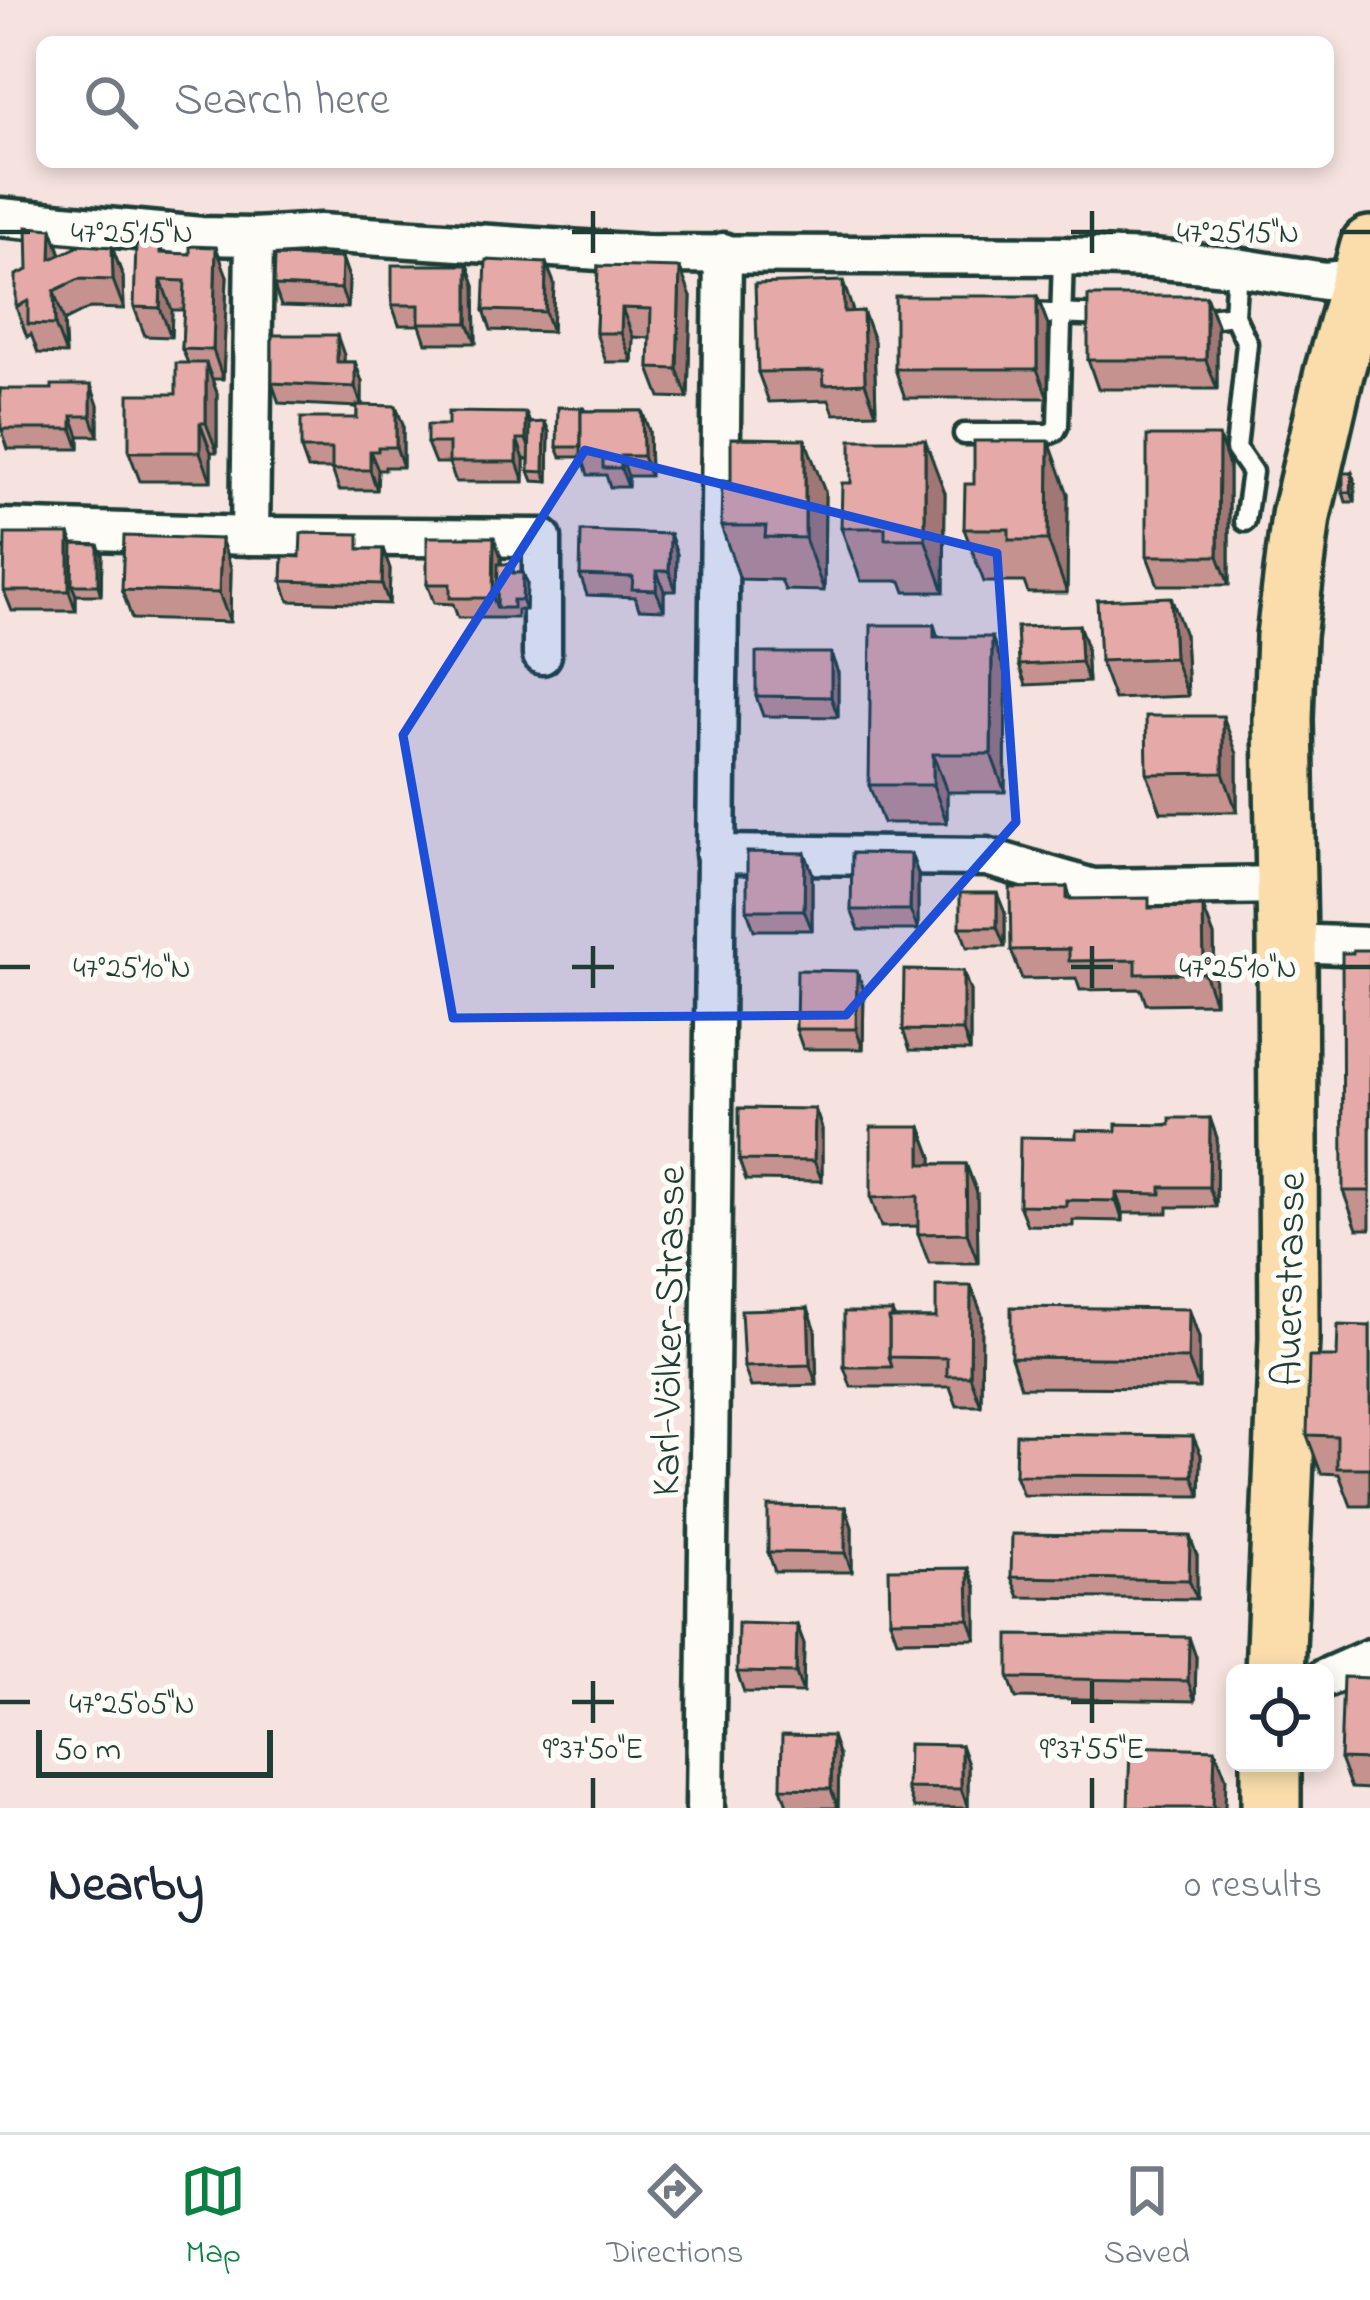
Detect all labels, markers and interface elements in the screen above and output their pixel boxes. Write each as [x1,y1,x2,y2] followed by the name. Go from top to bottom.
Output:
[36,36,1334,168] search box
[78,69,144,135] icon: search
[174,69,390,135] text: Search here
[71,213,193,257] text: 47°25'15"N
[1177,213,1299,257] text: 47°25'15"N
[73,948,191,992] text: 47°25'10"N
[1179,948,1297,992] text: 47°25'10"N
[637,1165,704,1497] street label: Karl-Völker-Strasse
[1259,1171,1324,1387] street label: Auerstrasse
[1226,1664,1334,1772] map controls
[1226,1664,1334,1772] button: locate
[69,1684,195,1728] text: 47°25'05"N
[36,1724,273,1777] scale bar
[54,1727,121,1775] text: 50 m
[543,1729,643,1773] text: 9°37'50"E
[1040,1729,1144,1773] text: 9°37'55"E
[48,1849,204,1924] text: Nearby
[1184,1858,1322,1915] text: 0 results
[180,2158,246,2278] tab: Map
[606,2158,743,2278] tab: Directions
[1104,2158,1190,2278] tab: Saved

